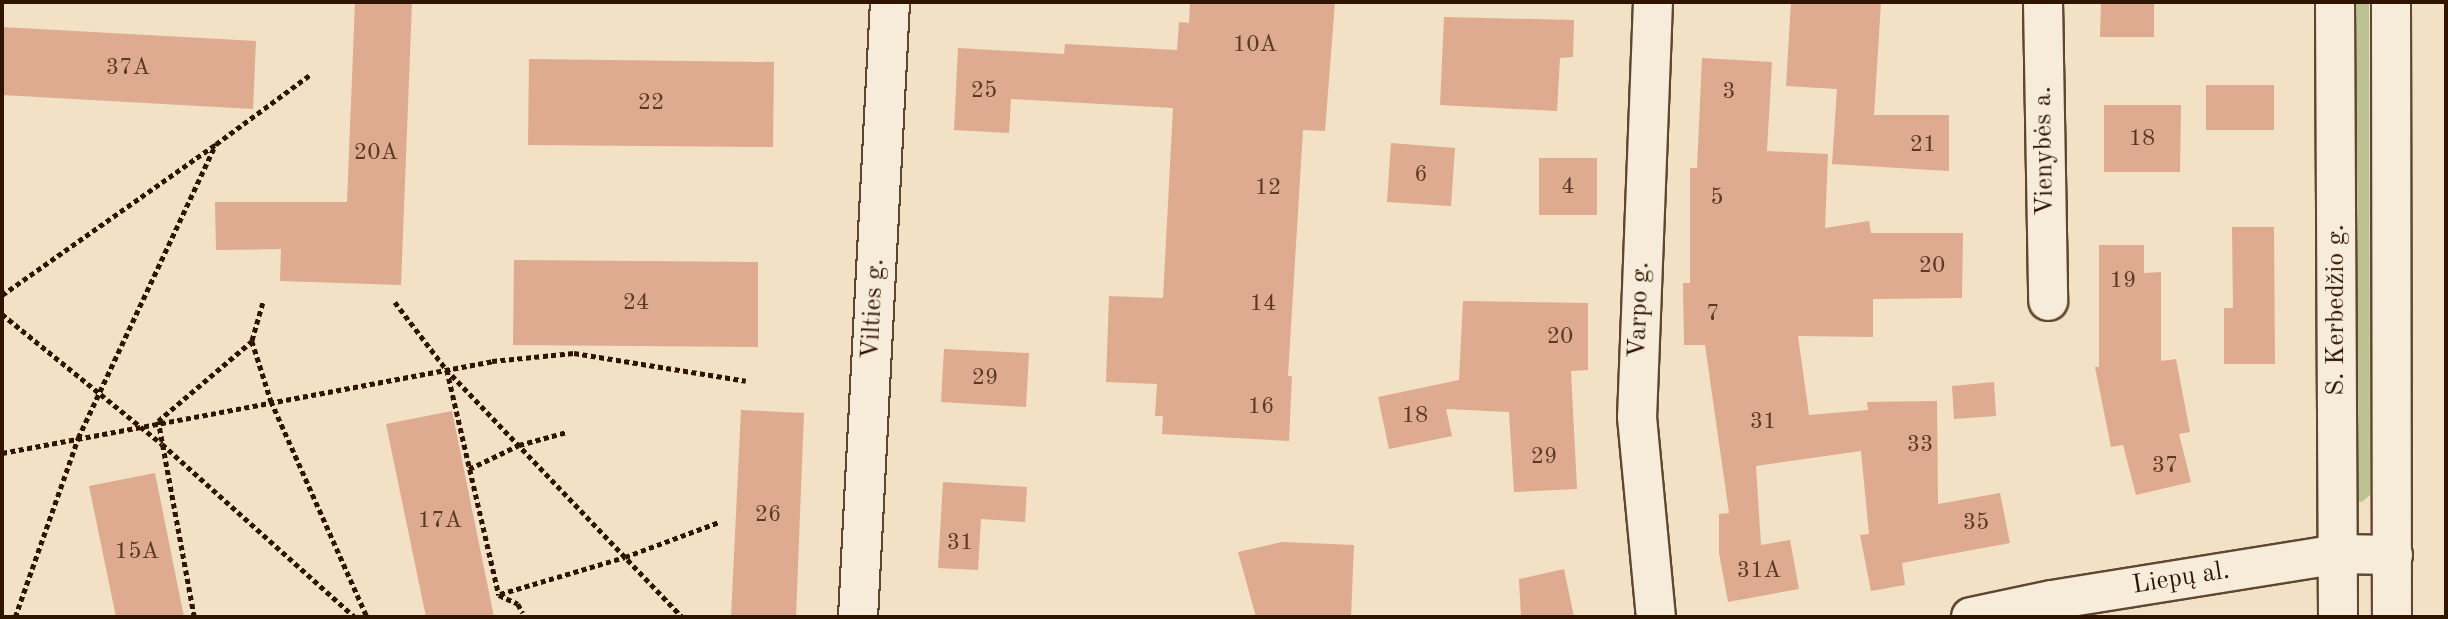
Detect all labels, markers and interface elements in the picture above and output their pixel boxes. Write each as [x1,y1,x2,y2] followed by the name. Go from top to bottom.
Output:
[1233,31,1277,59] house number: 10A
[106,54,150,82] house number: 37A
[971,77,997,105] house number: 25
[1722,78,1736,106] house number: 3
[2028,86,2062,216] street label: Vienybės a.
[638,89,664,117] house number: 22
[2129,125,2155,153] house number: 18
[1910,131,1936,159] house number: 21
[354,139,398,167] house number: 20A
[1414,161,1428,189] house number: 6
[1561,173,1575,201] house number: 4
[1255,174,1281,202] house number: 12
[1710,184,1724,212] house number: 5
[2321,224,2353,396] street label: S. Kerbedžio g.
[1919,252,1945,280] house number: 20
[856,258,892,360] street label: Vilties g.
[1623,261,1657,359] street label: Varpo g.
[2110,267,2136,295] house number: 19
[623,289,649,317] house number: 24
[1250,290,1276,318] house number: 14
[1706,300,1720,328] house number: 7
[1547,323,1573,351] house number: 20
[972,364,998,392] house number: 29
[1248,393,1274,421] house number: 16
[1402,402,1428,430] house number: 18
[1750,408,1776,436] house number: 31
[1907,431,1933,459] house number: 33
[1531,443,1557,471] house number: 29
[2152,452,2178,480] house number: 37
[755,501,781,529] house number: 26
[418,507,462,535] house number: 17A
[1963,509,1989,537] house number: 35
[947,529,973,557] house number: 31
[115,538,159,566] house number: 15A
[2130,556,2232,602] street label: Liepų al.
[1737,557,1781,585] house number: 31A

